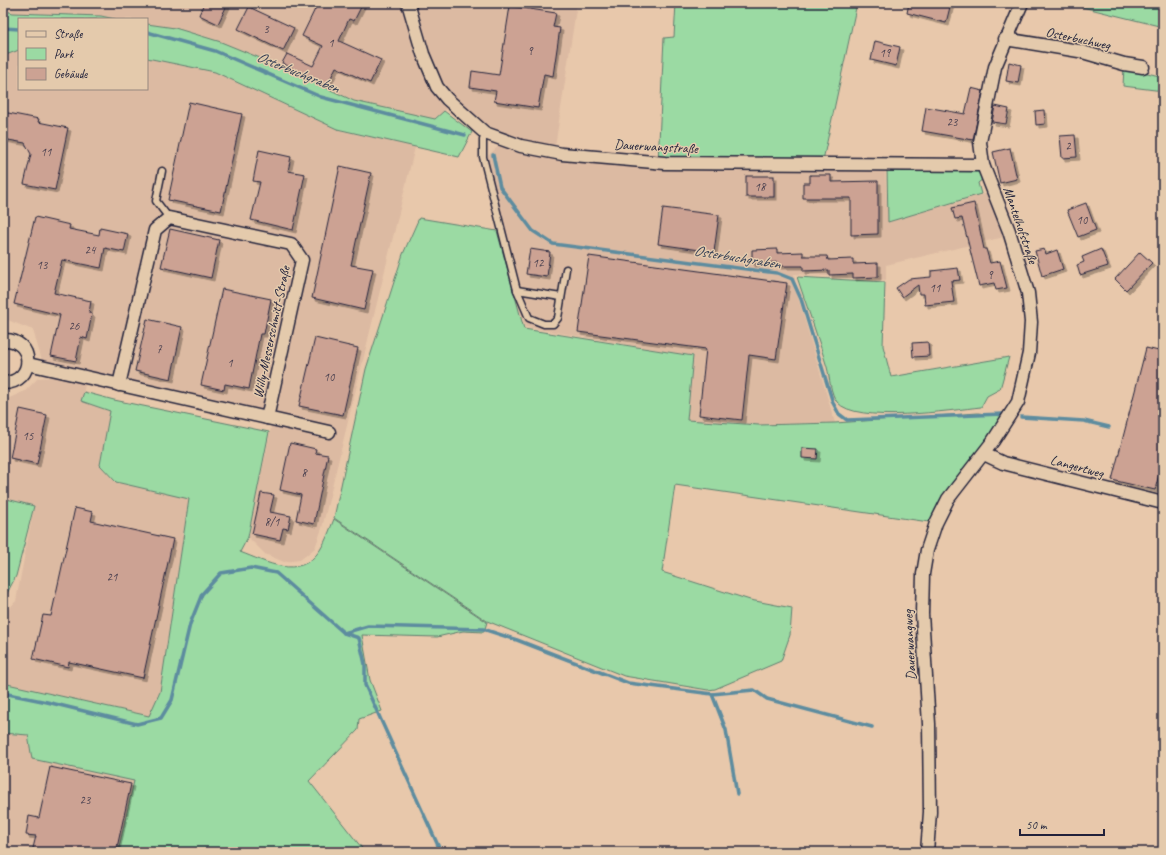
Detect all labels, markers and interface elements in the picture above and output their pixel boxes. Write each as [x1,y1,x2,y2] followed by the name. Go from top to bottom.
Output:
[18,18,148,90] legend
[263,21,270,37] house number: 3
[1044,23,1113,54] street label: Osterbuchweg
[54,26,83,42] text: Straße
[328,35,334,51] house number: 1
[527,43,534,59] house number: 9
[880,45,892,61] house number: 19
[54,46,75,62] text: Park
[254,47,343,98] water label: Osterbuchgraben
[54,66,88,82] text: Gebäude
[947,114,959,130] house number: 23
[614,136,700,157] street label: Dauerwangstraße
[1065,138,1072,154] house number: 2
[41,144,52,160] house number: 11
[755,179,767,195] house number: 18
[999,184,1042,267] street label: Mantelhofstraße
[1077,212,1089,228] house number: 10
[692,241,783,274] water label: Osterbuchgraben
[85,242,97,258] house number: 24
[533,255,545,271] house number: 12
[37,257,49,273] house number: 13
[249,263,294,400] street label: Willy-Messerschmitt-Straße
[987,267,994,283] house number: 9
[930,280,941,296] house number: 11
[69,318,80,334] house number: 26
[156,341,162,357] house number: 7
[227,355,233,371] house number: 1
[324,369,336,385] house number: 10
[23,428,34,444] house number: 15
[1048,451,1106,482] street label: Langertweg
[301,465,308,481] house number: 8
[265,514,280,530] house number: 8/1
[107,569,118,585] house number: 21
[899,608,920,681] street label: Dauerwangweg
[80,792,92,808] house number: 23
[1020,811,1104,837] scale bar
[1026,817,1048,833] text: 50 m

